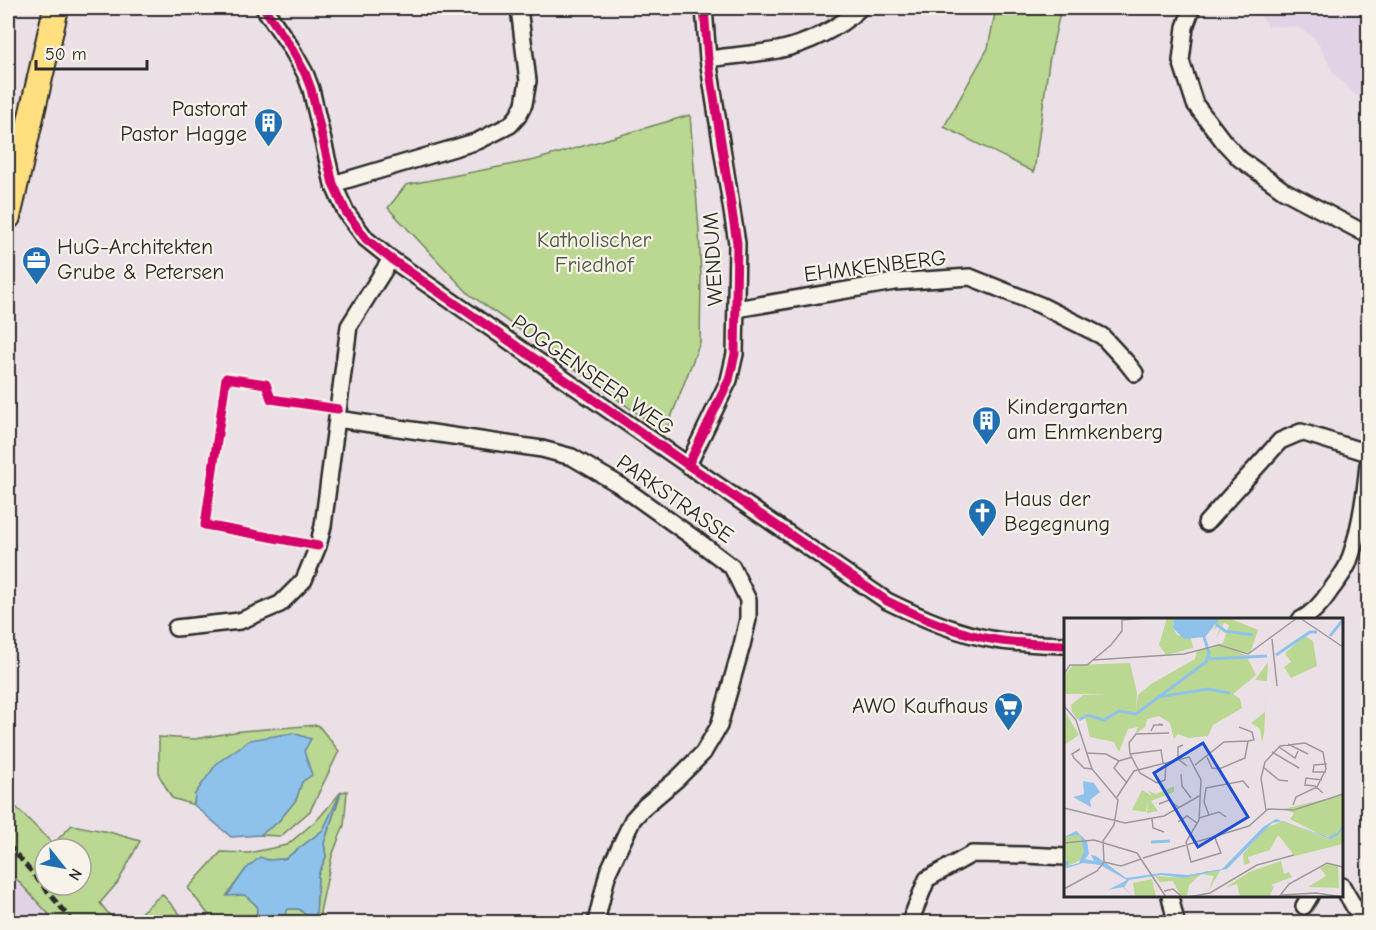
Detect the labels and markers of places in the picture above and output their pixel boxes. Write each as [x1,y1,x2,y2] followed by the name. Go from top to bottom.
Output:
[120,96,248,147] place label: Pastorat Pastor Hagge
[252,106,284,148] building icon: Pastorat Pastor Hagge
[57,234,225,285] place label: HuG-Architekten Grube & Petersen
[20,244,52,286] office icon: HuG-Architekten Grube & Petersen
[1007,394,1163,445] place label: Kindergarten am Ehmkenberg
[970,404,1002,446] building icon: Kindergarten am Ehmkenberg
[1004,486,1110,537] place label: Haus der Begegnung
[967,496,999,538] church icon: Haus der Begegnung
[993,690,1025,732] supermarket icon: AWO Kaufhaus
[852,693,988,719] place label: AWO Kaufhaus

